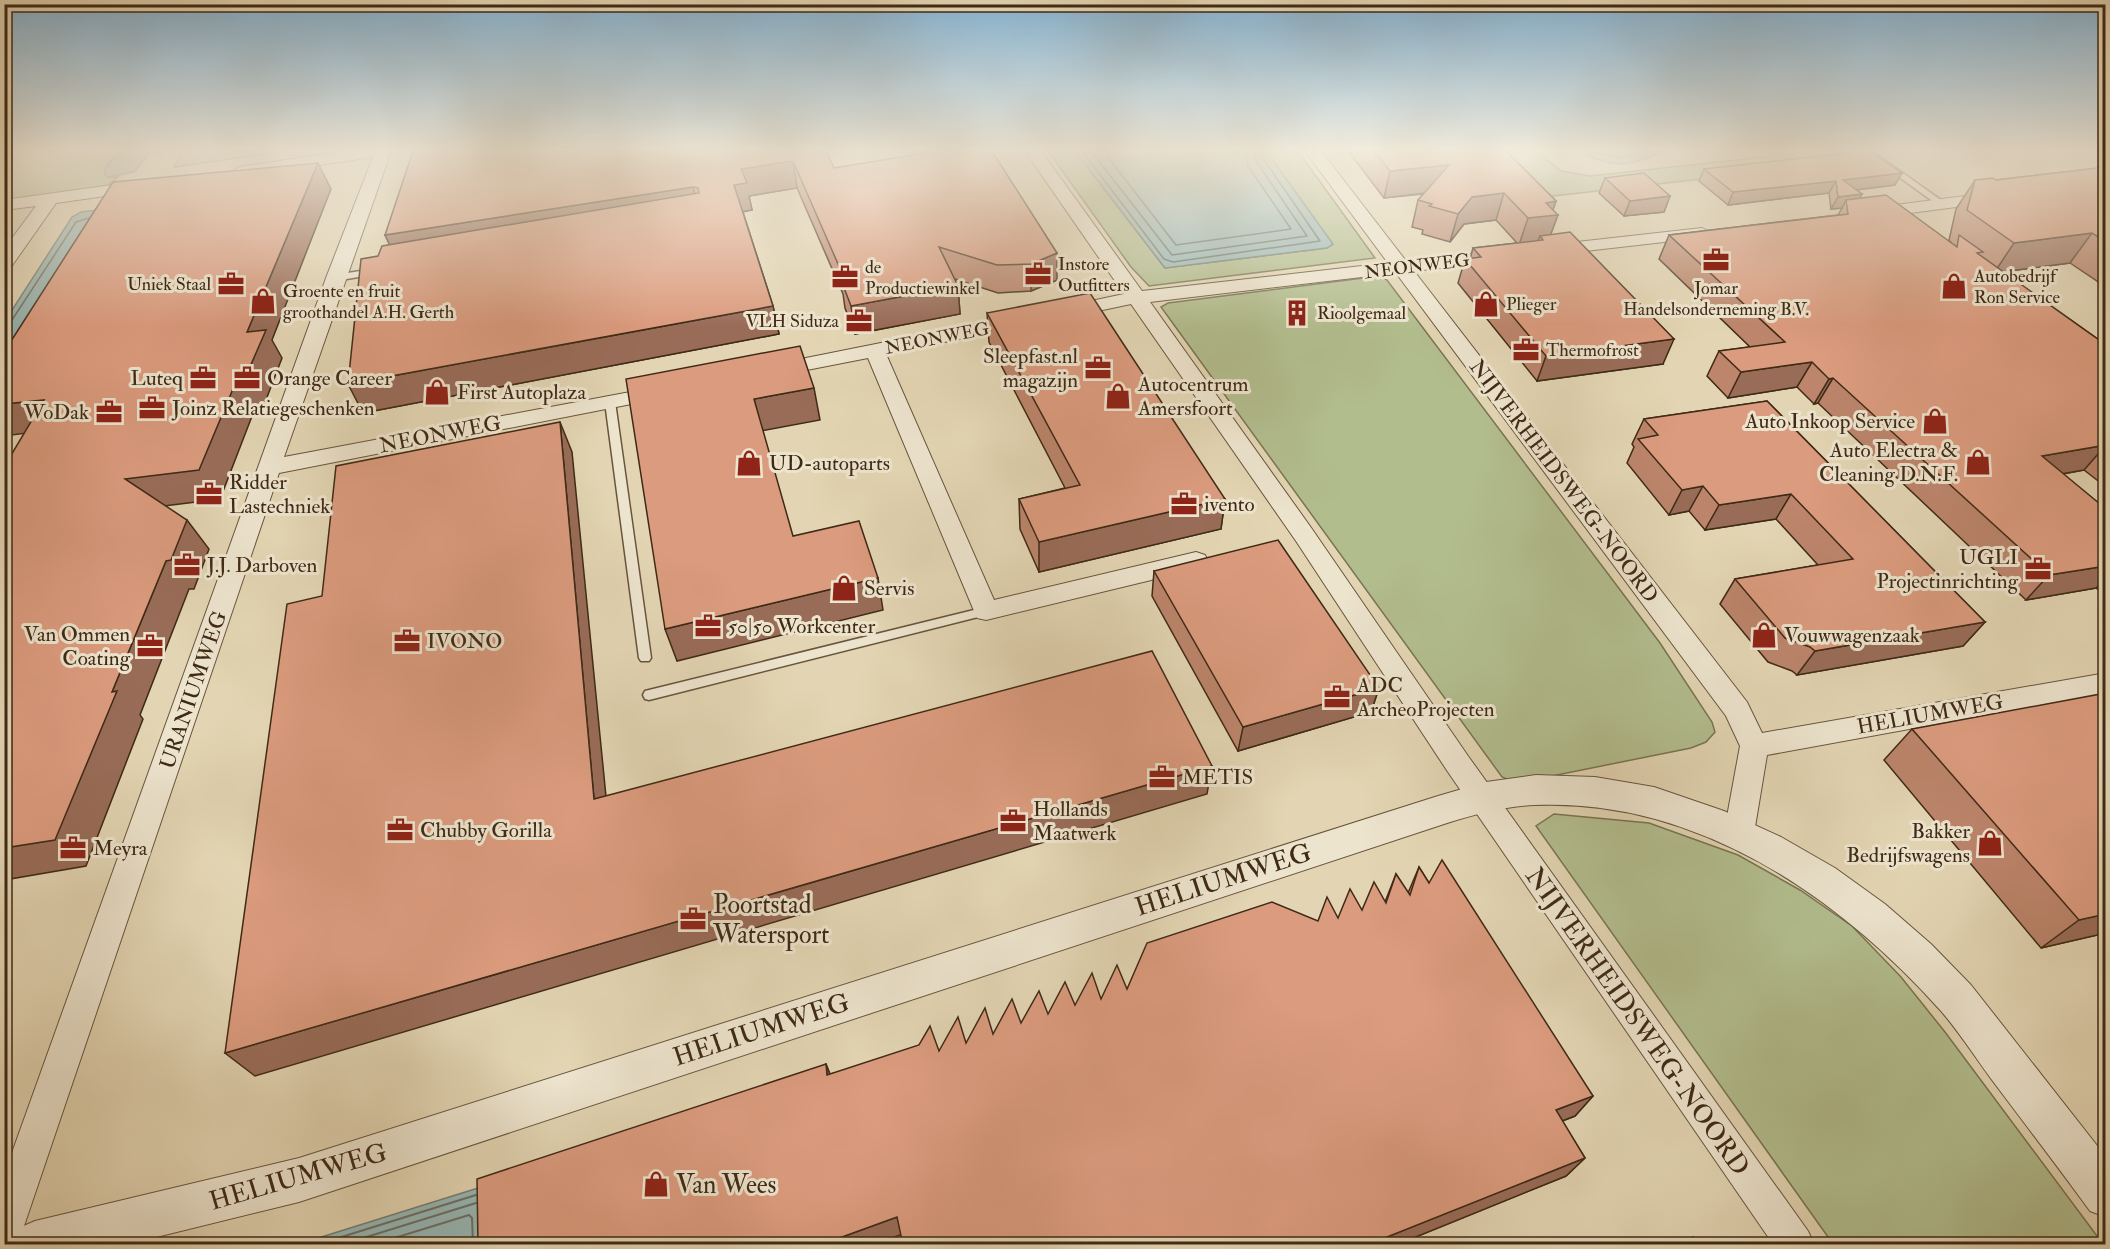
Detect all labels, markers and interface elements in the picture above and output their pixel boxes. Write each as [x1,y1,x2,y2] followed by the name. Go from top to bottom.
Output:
[1701,245,1731,275] office icon: Jomar Handelsonderneming B.V.
[1363,249,1471,284] street label: NEONWEG
[1058,253,1130,297] place label: Instore Outfitters
[865,256,980,300] place label: de Productiewinkel
[1023,259,1053,289] office icon: Instore Outfitters
[830,262,860,292] office icon: de Productiewinkel
[1973,265,2061,309] place label: Autobedrijf Ron Service
[216,269,246,299] office icon: Uniek Staal
[1939,271,1969,301] shop icon: Autobedrijf Ron Service
[127,273,211,296] place label: Uniek Staal
[1623,277,1809,321] place label: Jomar Handelsonderneming B.V.
[283,280,455,324] place label: Groente en fruit groothandel A.H. Gerth
[248,286,278,316] shop icon: Groente en fruit groothandel A.H. Gerth
[1471,289,1501,319] shop icon: Plieger
[1506,293,1557,316] place label: Plieger
[1282,298,1312,328] building icon: Rioolgemaal
[1317,302,1407,325] place label: Rioolgemaal
[844,306,874,336] office icon: VLH Siduza
[746,310,840,333] place label: VLH Siduza
[883,317,991,360] street label: NEONWEG
[1511,335,1541,365] office icon: Thermofrost
[1546,339,1639,362] place label: Thermofrost
[983,343,1079,394] place label: Sleepfast.nl magazijn
[1083,353,1113,383] office icon: Sleepfast.nl magazijn
[1463,354,1664,608] street label: NIJVERHEIDSWEG-NOORD
[188,363,218,393] office icon: Luteq
[232,363,262,393] office icon: Orange Career
[130,365,183,392] place label: Luteq
[267,365,392,392] place label: Orange Career
[1137,371,1249,422] place label: Autocentrum Amersfoort
[422,377,452,407] shop icon: First Autoplaza
[457,379,586,406] place label: First Autoplaza
[1103,381,1133,411] shop icon: Autocentrum Amersfoort
[137,393,167,423] office icon: Joinz Relatiegeschenken
[171,395,375,422] place label: Joinz Relatiegeschenken
[94,397,124,427] office icon: WoDak
[23,399,89,426] place label: WoDak
[1920,406,1950,436] shop icon: Auto Inkoop Service
[1744,408,1915,435] place label: Auto Inkoop Service
[377,409,503,460] street label: NEONWEG
[1819,437,1958,488] place label: Auto Electra & Cleaning D.N.F.
[1963,447,1993,477] shop icon: Auto Electra & Cleaning D.N.F.
[734,448,764,478] shop icon: UD-autoparts
[769,450,890,477] place label: UD-autoparts
[229,469,330,520] place label: Ridder Lastechniek
[194,479,224,509] office icon: Ridder Lastechniek
[1169,489,1199,519] office icon: ivento
[1204,491,1255,518] place label: ivento
[1876,544,2019,595] place label: UGLI Projectinrichting
[172,550,202,580] office icon: J.J. Darboven
[206,552,318,579] place label: J.J. Darboven
[2023,554,2053,584] office icon: UGLI Projectinrichting
[829,573,859,603] shop icon: Servis
[864,575,914,602] place label: Servis
[154,608,233,773] street label: URANIUMWEG
[693,611,723,641] office icon: 50|50 Workcenter
[728,613,875,640] place label: 50|50 Workcenter
[1749,620,1779,650] shop icon: Vouwwagenzaak
[24,621,131,672] place label: Van Ommen Coating
[1784,622,1920,649] place label: Vouwwagenzaak
[392,626,422,656] office icon: IVONO
[427,628,502,655] place label: IVONO
[135,631,165,661] office icon: Van Ommen Coating
[1356,672,1495,723] place label: ADC ArcheoProjecten
[1322,682,1352,712] office icon: ADC ArcheoProjecten
[1855,688,2005,741] street label: HELIUMWEG
[1147,762,1177,792] office icon: METIS
[1182,764,1253,791] place label: METIS
[1033,796,1117,847] place label: Hollands Maatwerk
[998,806,1028,836] office icon: Hollands Maatwerk
[385,815,415,845] office icon: Chubby Gorilla
[420,817,552,844] place label: Chubby Gorilla
[1846,818,1970,869] place label: Bakker Bedrijfswagens
[1975,828,2005,858] shop icon: Bakker Bedrijfswagens
[58,833,88,863] office icon: Meyra
[93,835,148,862] place label: Meyra
[1131,836,1316,923] street label: HELIUMWEG
[1518,861,1756,1182] street label: NIJVERHEIDSWEG-NOORD
[712,889,830,952] place label: Poortstad Watersport
[678,904,708,934] office icon: Poortstad Watersport
[669,986,854,1073] street label: HELIUMWEG
[206,1136,391,1218] street label: HELIUMWEG
[641,1169,671,1199] shop icon: Van Wees
[676,1169,777,1201] place label: Van Wees

